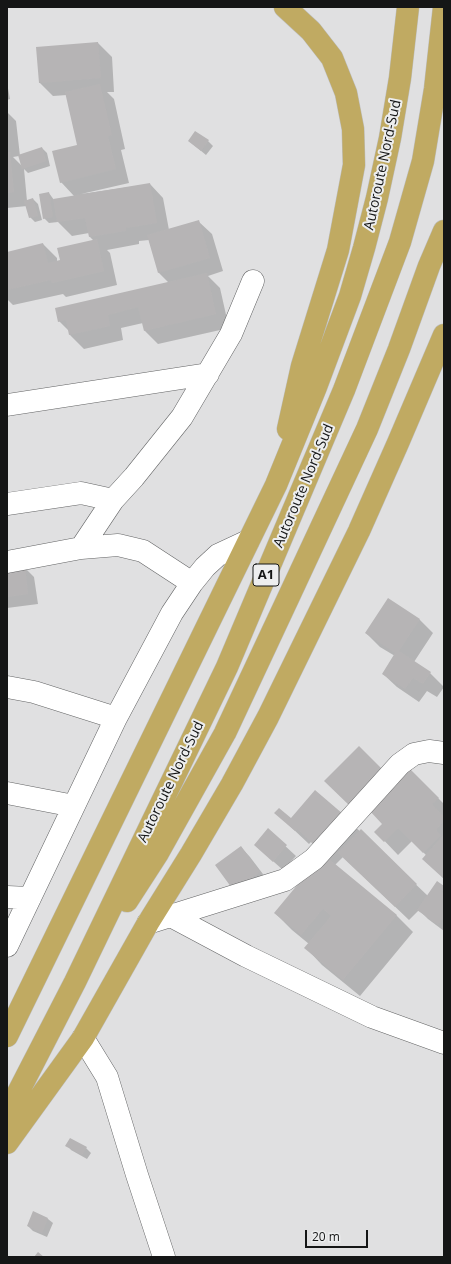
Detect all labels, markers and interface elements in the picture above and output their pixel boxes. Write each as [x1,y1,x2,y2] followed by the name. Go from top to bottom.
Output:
[361,98,405,232] street label: Autoroute Nord-Sud
[270,422,338,550] street label: Autoroute Nord-Sud
[253,564,279,586] road number: A1
[134,719,208,845] street label: Autoroute Nord-Sud
[307,1222,370,1248] scale bar
[312,1228,340,1245] text: 20 m

